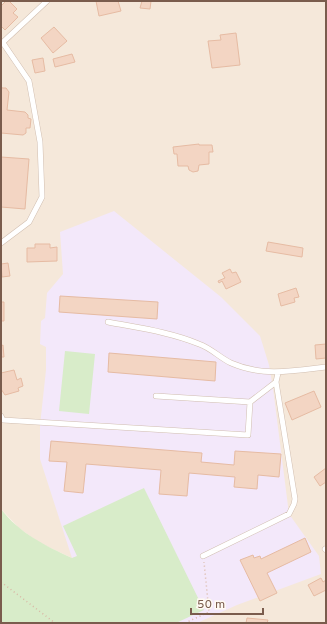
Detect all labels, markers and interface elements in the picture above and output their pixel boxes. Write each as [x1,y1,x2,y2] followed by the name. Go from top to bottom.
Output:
[191,590,263,616] scale bar
[197,597,225,613] text: 50 m

